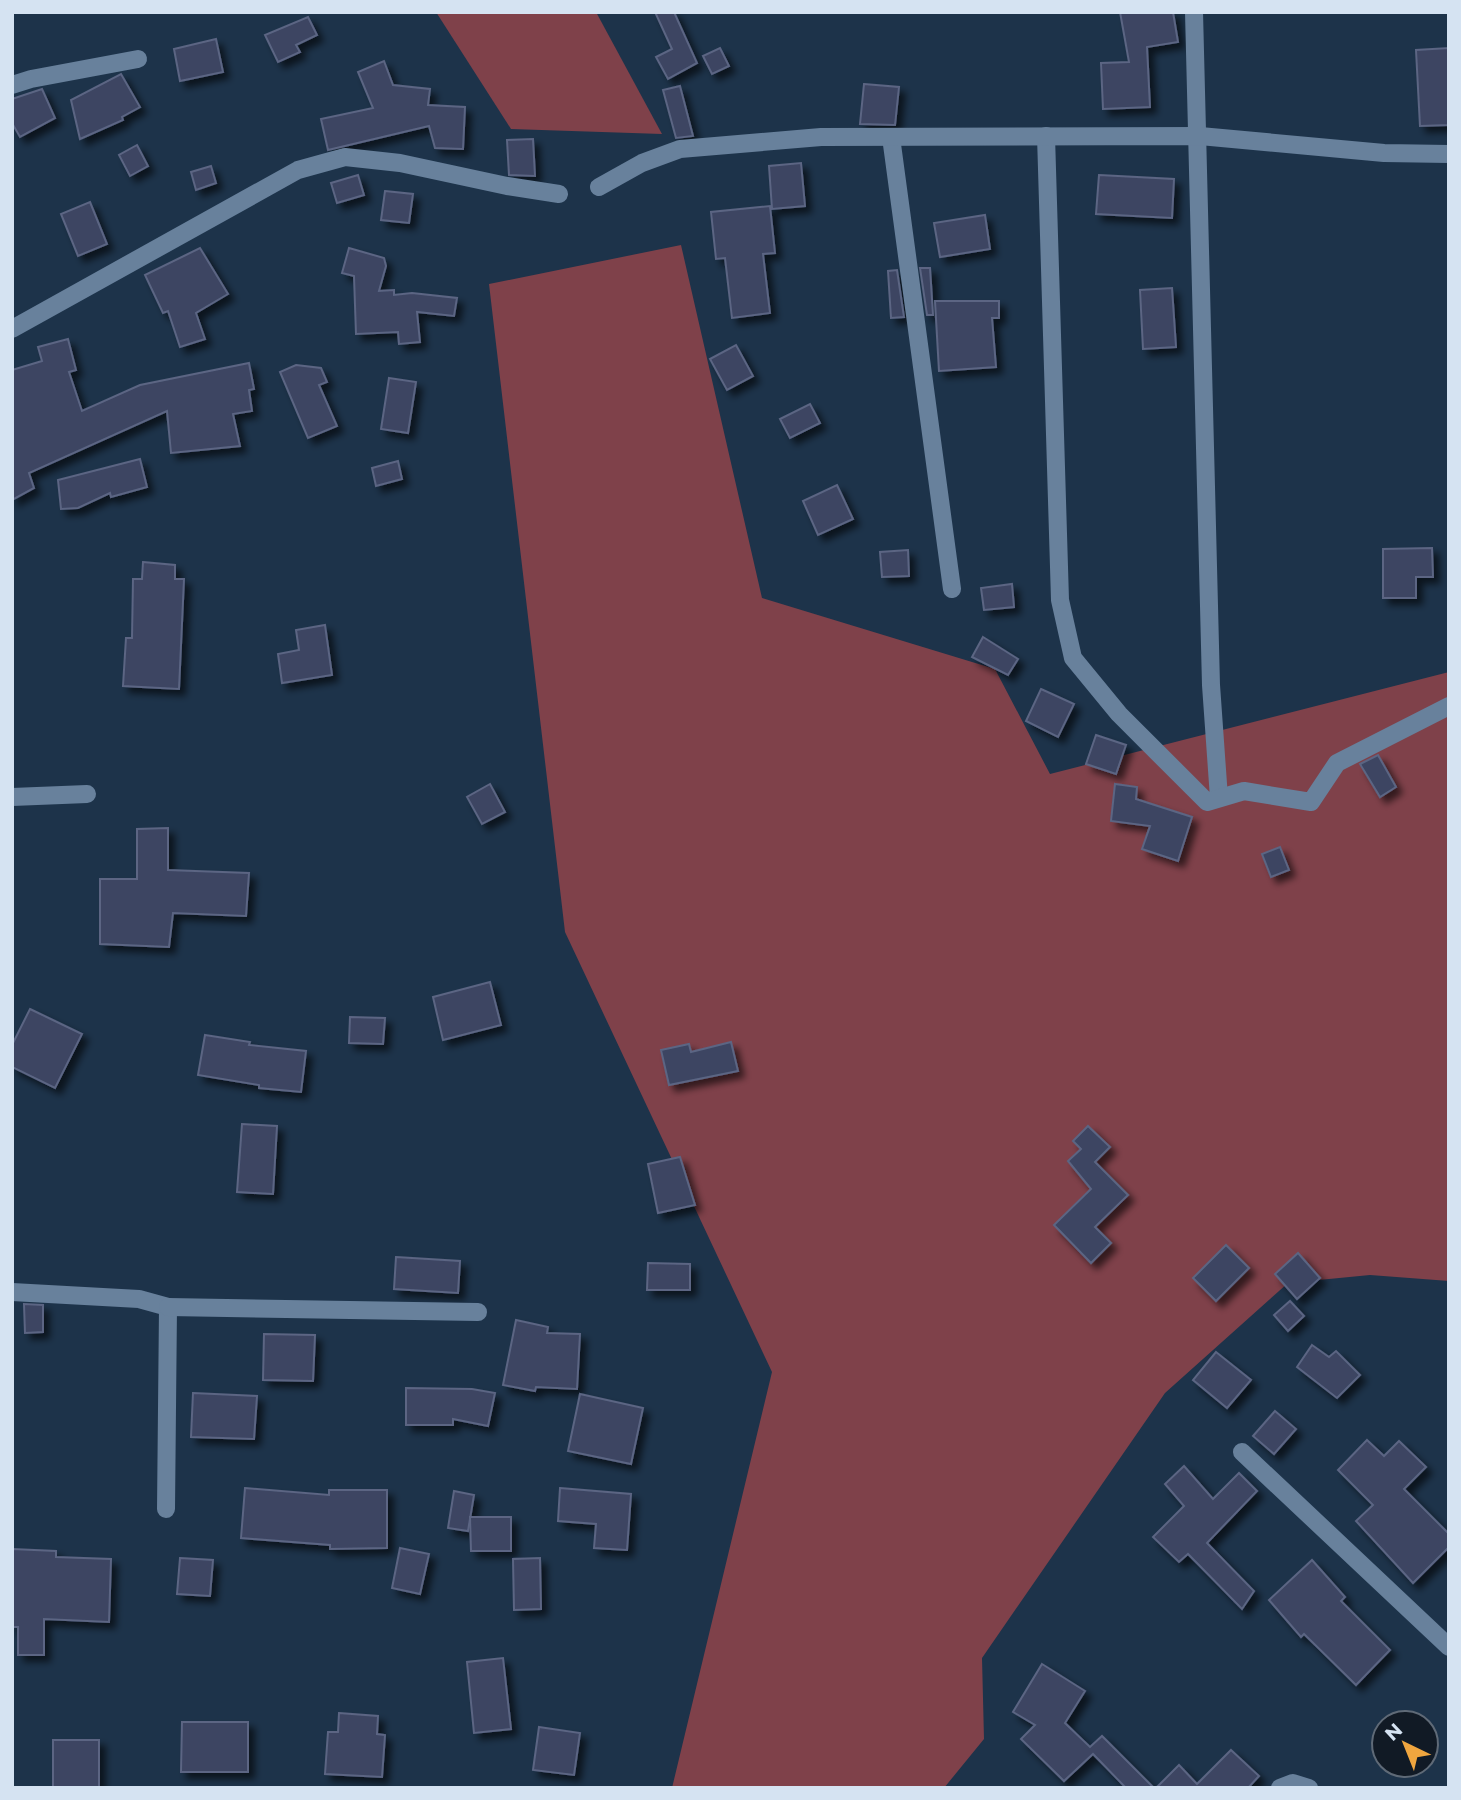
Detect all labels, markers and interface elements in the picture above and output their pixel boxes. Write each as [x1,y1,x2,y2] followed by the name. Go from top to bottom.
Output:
[1370,1709,1440,1779] north arrow
[1380,1718,1407,1746] text: N

